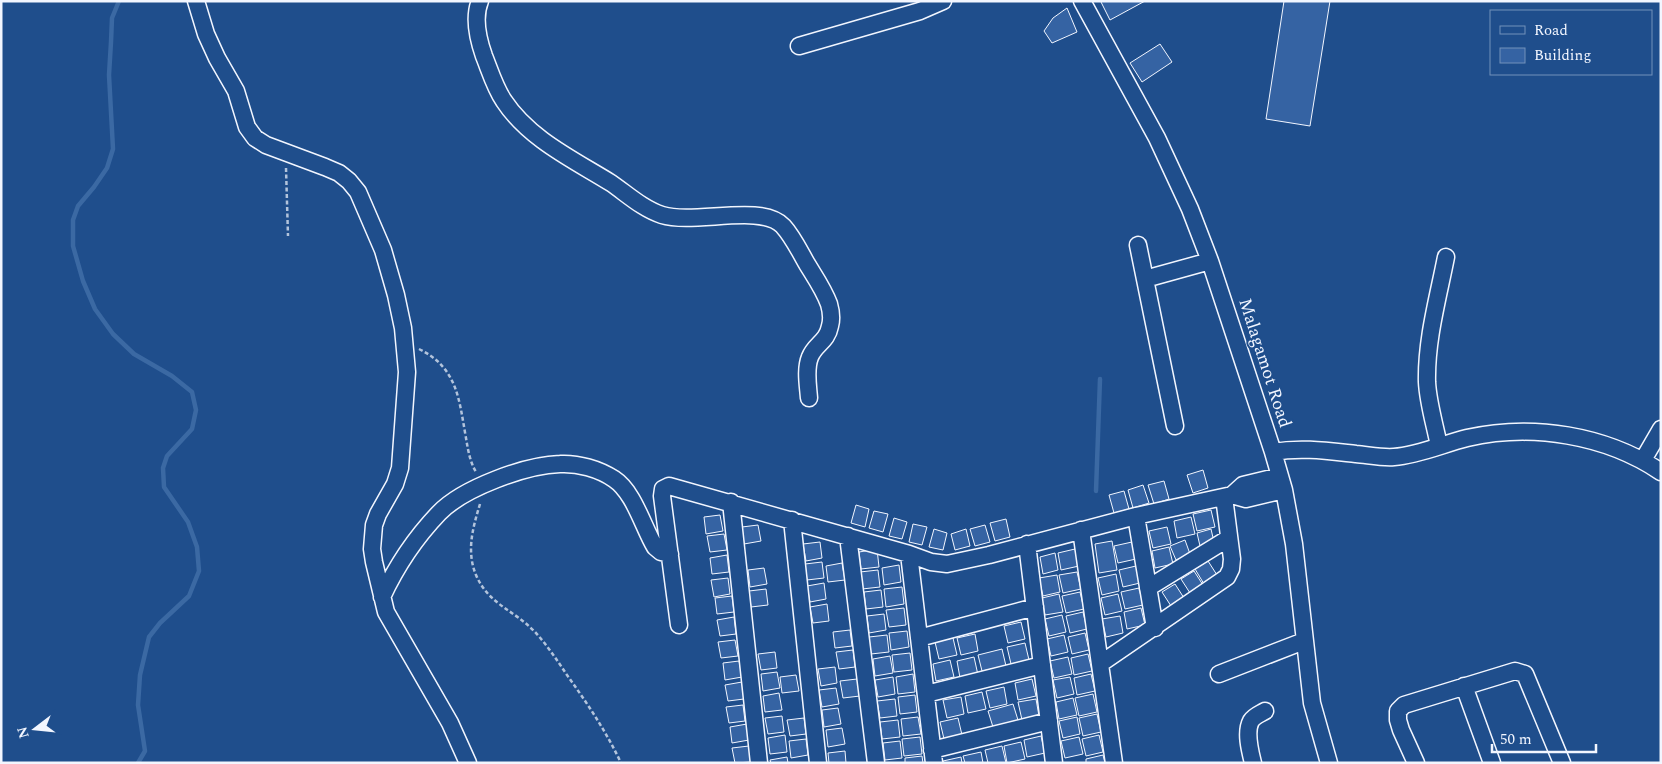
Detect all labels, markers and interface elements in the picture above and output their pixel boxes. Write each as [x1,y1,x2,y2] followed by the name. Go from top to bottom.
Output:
[1490,10,1652,75] legend
[1534,19,1568,42] text: Road
[1534,44,1591,67] text: Building
[1231,295,1299,431] street label: Malagamot Road
[10,704,60,754] north arrow
[1492,722,1596,754] scale bar
[11,724,35,741] text: N
[1500,728,1532,751] text: 50 m

